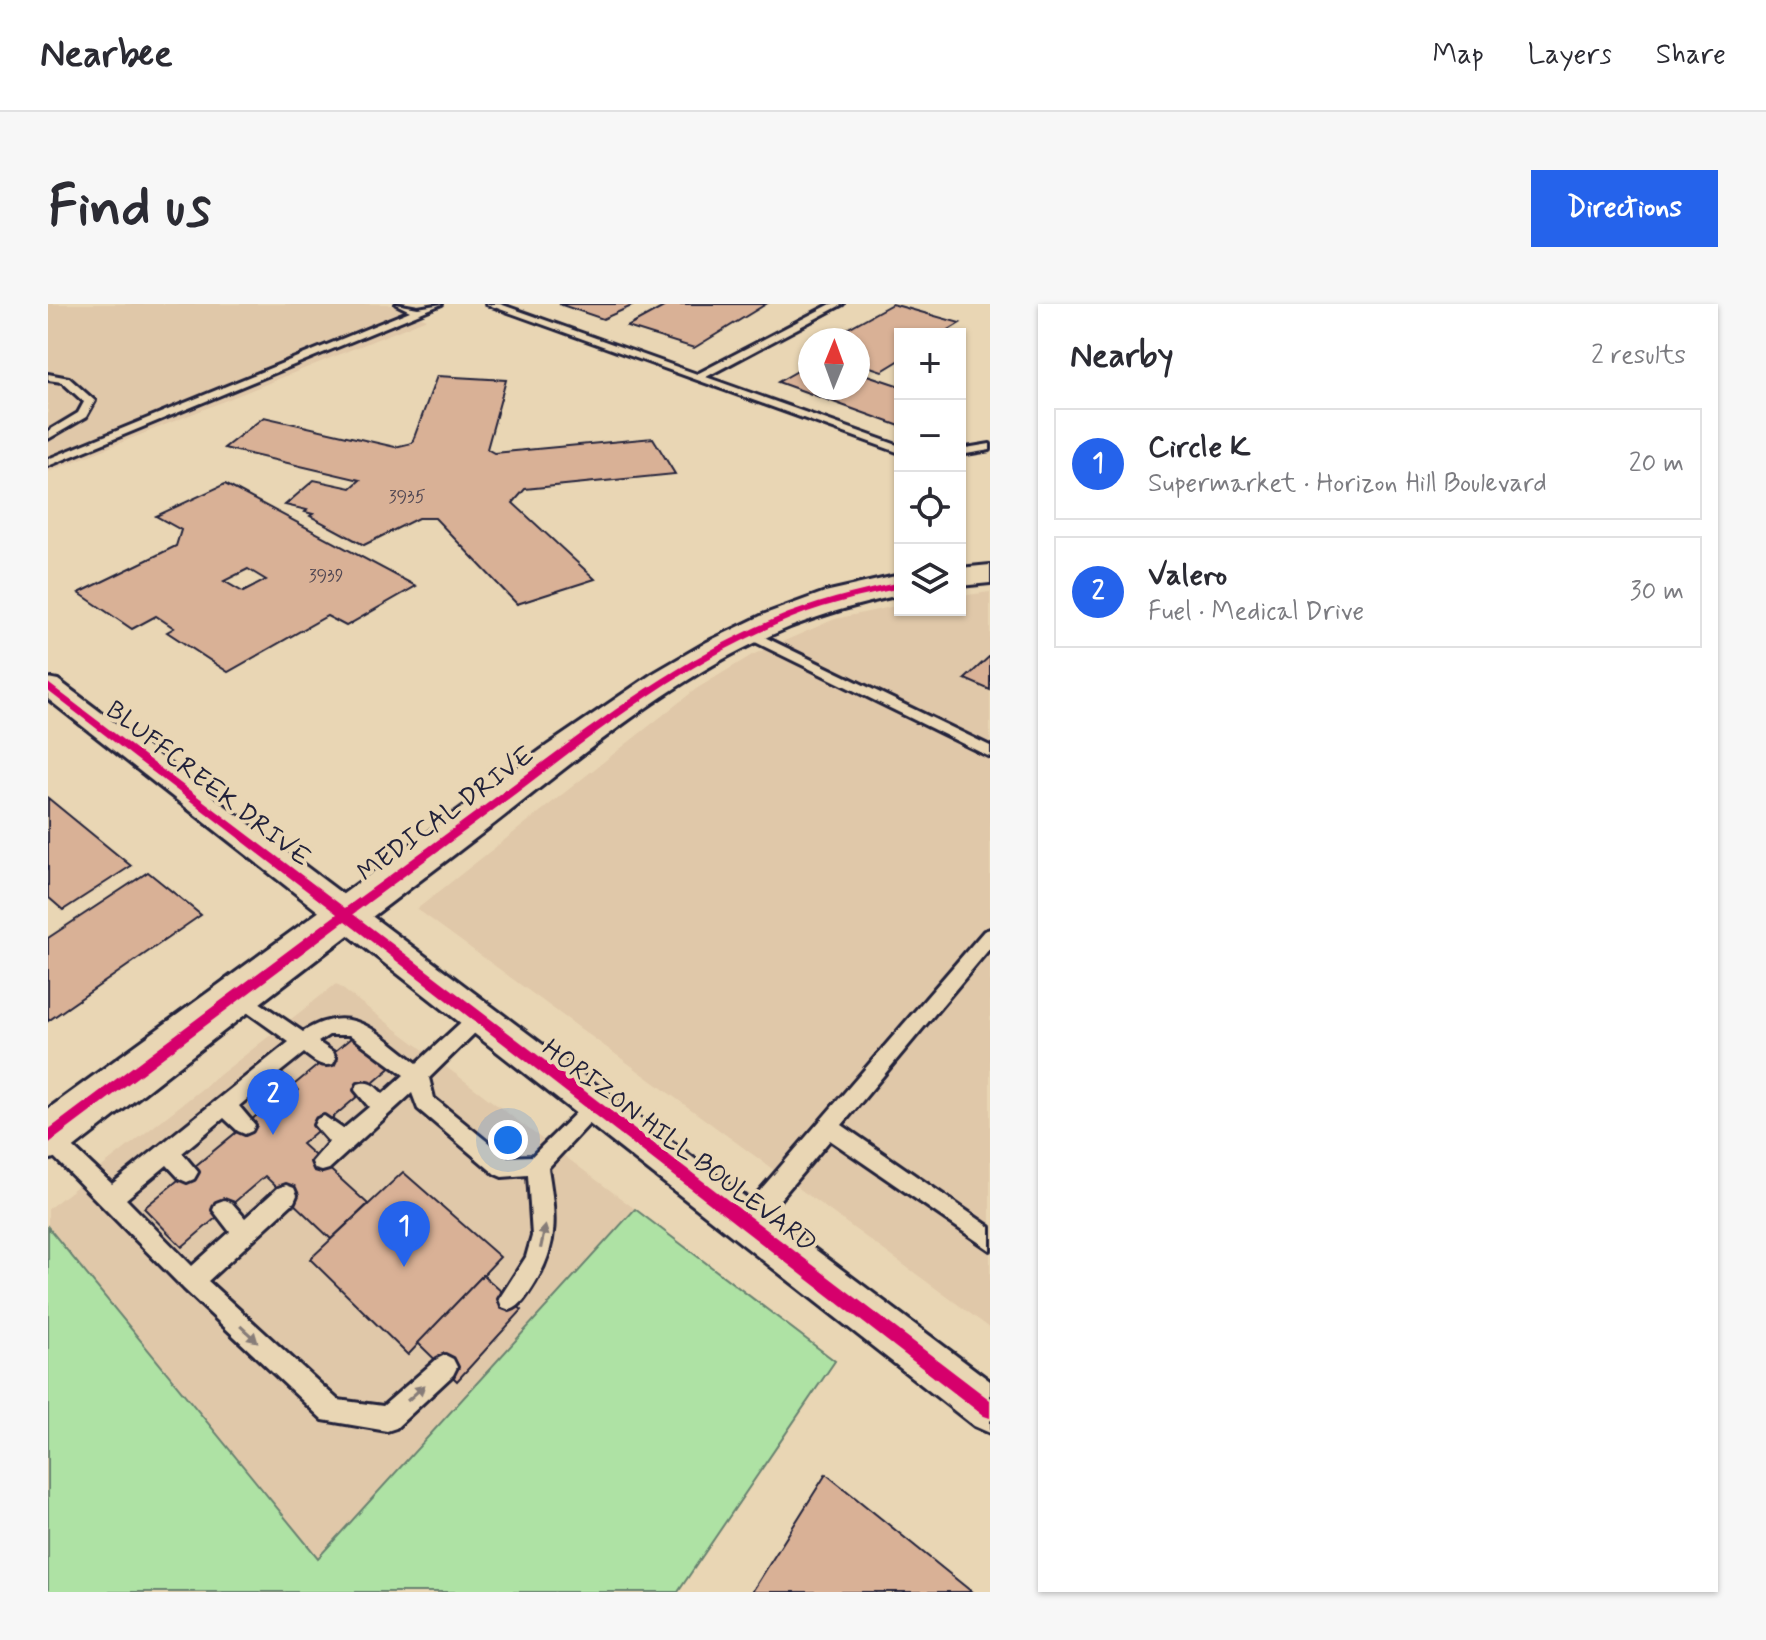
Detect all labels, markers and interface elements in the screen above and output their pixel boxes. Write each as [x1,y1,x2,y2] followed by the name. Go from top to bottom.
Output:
[40,31,173,80] text: Nearbee
[1433,37,1484,74] text: Map
[1528,37,1612,74] text: Layers
[1656,37,1726,74] text: Share
[1531,170,1718,247] button: Directions
[48,172,211,245] text: Find us
[798,328,870,400] north arrow
[894,328,966,616] map controls
[894,328,966,400] button: +
[1070,334,1174,379] text: Nearby
[1591,339,1686,373] text: 2 results
[894,400,966,472] button: −
[1148,428,1251,467] text: Circle K
[1092,447,1104,481] text: 1
[1629,447,1684,481] text: 20 m
[1148,467,1547,501] text: Supermarket · Horizon Hill Boulevard
[894,472,966,544] button: locate
[388,485,426,509] house number: 3935
[894,544,966,616] button: layers
[1148,556,1227,595] text: Valero
[308,564,344,588] house number: 3939
[1092,575,1104,609] text: 2
[1630,575,1684,609] text: 30 m
[1148,595,1364,629] text: Fuel · Medical Drive
[98,694,317,875] street label: BLUFFCREEK DRIVE
[351,739,541,890] street label: MEDICAL DRIVE
[535,1032,823,1261] street label: HORIZON HILL BOULEVARD
[247,1069,299,1135] pin: 2
[488,1120,528,1160] your location
[378,1201,430,1267] pin: 1
[537,1224,549,1249] one-way arrow
[240,1325,259,1343] one-way arrow
[406,1385,425,1403] one-way arrow

